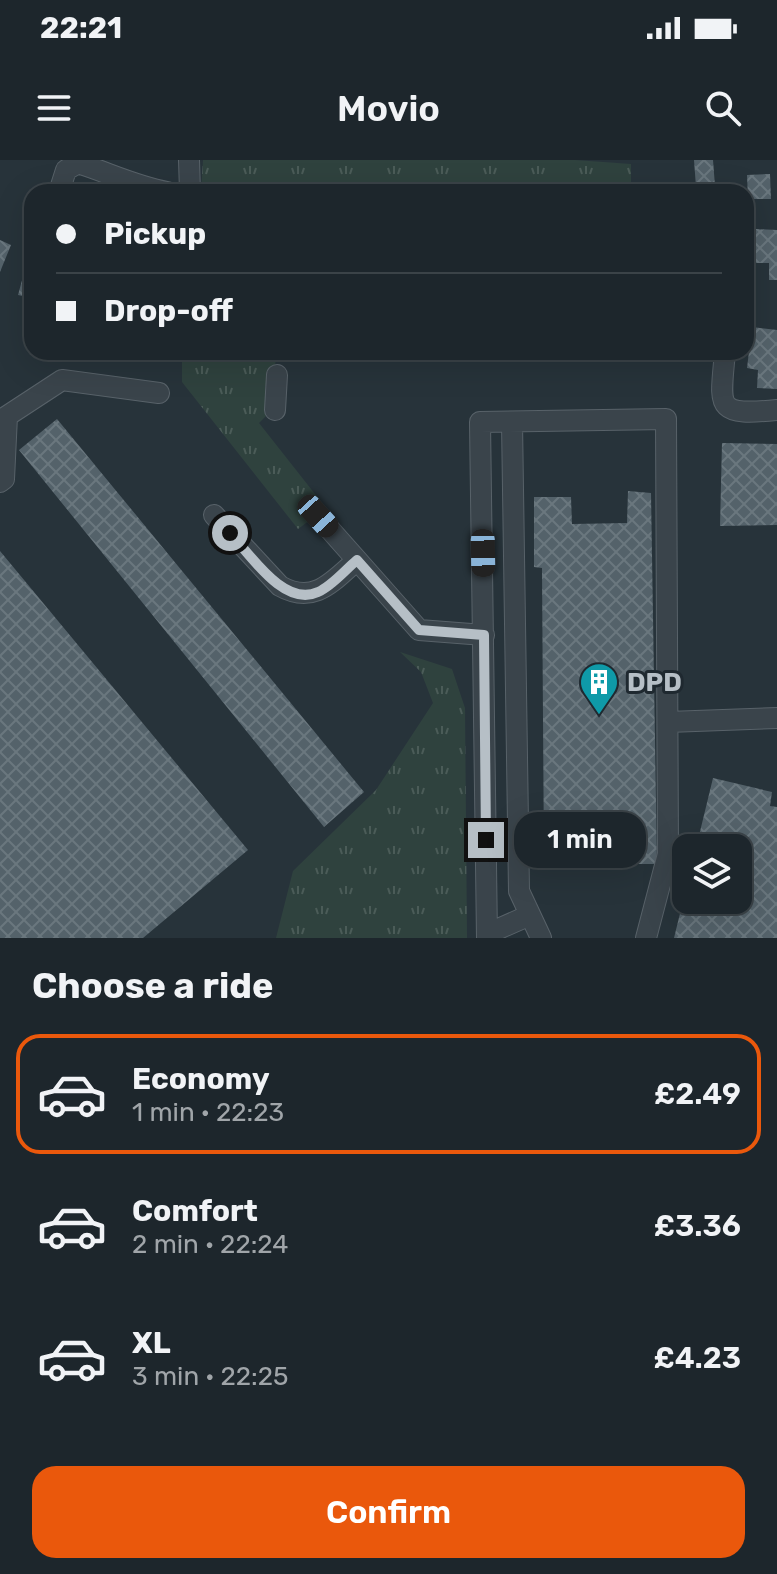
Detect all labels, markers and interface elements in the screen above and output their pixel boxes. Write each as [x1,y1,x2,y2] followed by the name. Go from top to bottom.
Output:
[40,10,122,46] text: 22:21
[32,86,76,130] icon: menu
[701,86,745,130] icon: search
[337,87,440,130] text: Movio
[104,216,206,252] text: Pickup
[104,293,233,329] text: Drop-off
[293,490,343,542] car
[212,515,248,551] route start
[471,529,495,577] car
[578,661,620,716] building icon: DPD
[627,667,682,698] place label: DPD
[514,812,646,868] callout: 1 min
[468,822,504,858] route end
[547,824,613,855] text: 1 min
[672,834,752,914] map controls
[672,834,752,914] button: layers
[32,964,273,1007] text: Choose a ride
[36,1058,108,1130] icon: car
[132,1061,270,1097] text: Economy
[654,1076,741,1112] text: £2.49
[132,1097,284,1128] text: 1 min · 22:23
[36,1190,108,1262] icon: car
[132,1193,258,1229] text: Comfort
[654,1208,741,1244] text: £3.36
[132,1229,288,1260] text: 2 min · 22:24
[36,1322,108,1394] icon: car
[132,1325,171,1361] text: XL
[653,1340,741,1376] text: £4.23
[132,1361,288,1392] text: 3 min · 22:25
[32,1466,745,1558] button: Confirm

